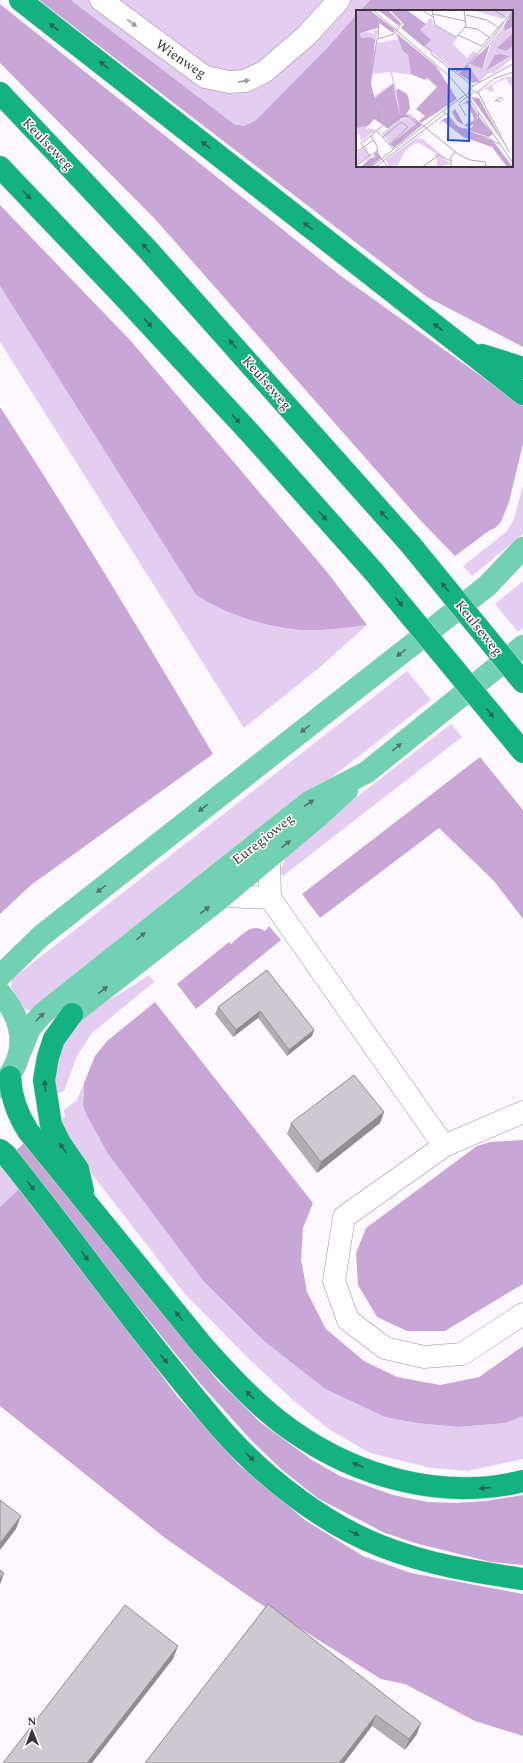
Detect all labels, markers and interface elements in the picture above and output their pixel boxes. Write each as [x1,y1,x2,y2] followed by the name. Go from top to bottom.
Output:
[356,10,513,167] inset map
[126,19,137,28] one-way arrow
[49,22,60,31] one-way arrow
[151,34,211,84] street label: Wienweg
[98,61,109,69] one-way arrow
[237,78,250,84] one-way arrow
[17,113,79,175] street label: Keulseweg
[200,141,211,150] one-way arrow
[22,190,32,200] one-way arrow
[303,221,314,230] one-way arrow
[141,243,150,253] one-way arrow
[143,319,152,328] one-way arrow
[433,323,444,332] one-way arrow
[228,339,238,349] one-way arrow
[237,351,297,415] street label: Keulseweg
[232,414,241,424] one-way arrow
[319,510,328,521] one-way arrow
[380,510,389,520] one-way arrow
[441,581,450,592] one-way arrow
[450,596,508,660] street label: Keulseweg
[394,597,403,607] one-way arrow
[396,649,407,658] one-way arrow
[486,708,495,718] one-way arrow
[300,724,311,733] one-way arrow
[392,743,403,752] one-way arrow
[304,799,314,807] one-way arrow
[197,804,208,813] one-way arrow
[227,808,299,870] street label: Euregioweg
[280,839,291,848] one-way arrow
[95,885,106,893] one-way arrow
[200,906,211,914] one-way arrow
[136,931,147,940] one-way arrow
[97,986,108,994] one-way arrow
[35,1012,45,1022] one-way arrow
[42,1080,48,1092] one-way arrow
[59,1142,67,1153] one-way arrow
[26,1180,35,1191] one-way arrow
[81,1251,89,1262] one-way arrow
[174,1311,183,1322] one-way arrow
[159,1354,168,1365] one-way arrow
[245,1390,255,1399] one-way arrow
[245,1452,255,1462] one-way arrow
[352,1462,364,1469] one-way arrow
[479,1484,491,1491] one-way arrow
[348,1530,360,1536] one-way arrow
[12,1711,52,1751] north arrow
[27,1713,36,1730] text: N

